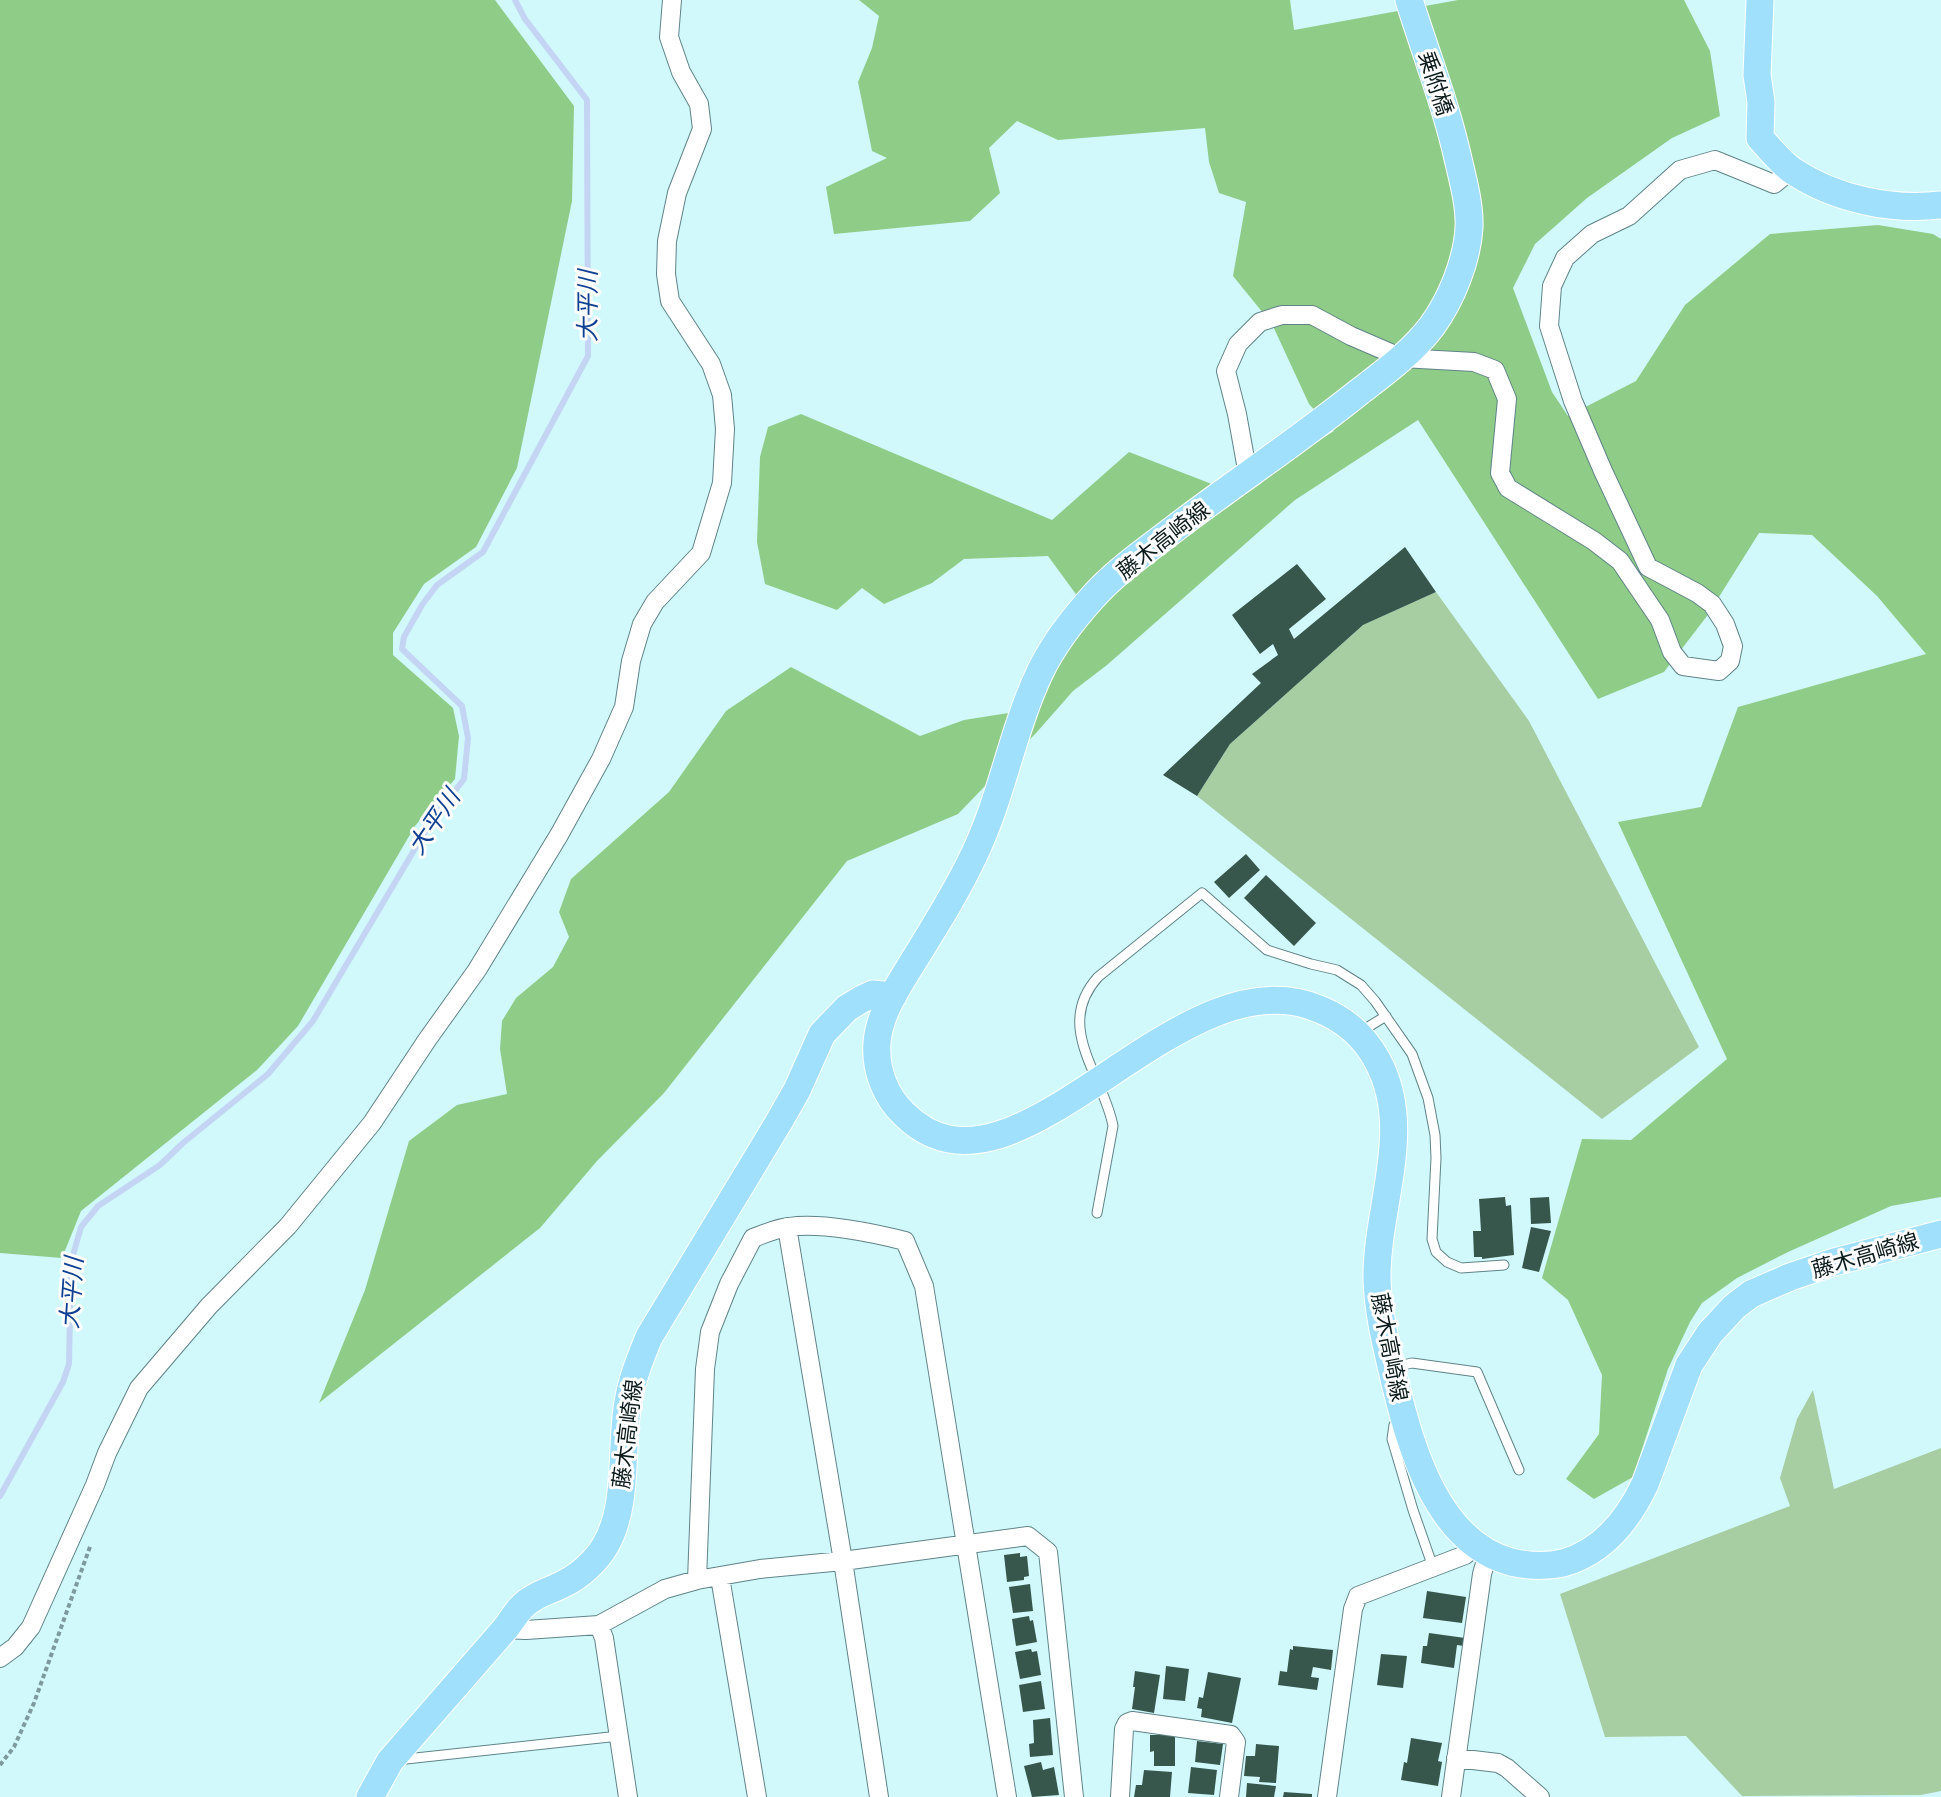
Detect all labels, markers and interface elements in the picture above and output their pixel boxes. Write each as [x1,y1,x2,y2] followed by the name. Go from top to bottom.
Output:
[1412,48,1459,119] street label: 乗附橋
[573,267,602,342] water label: 大平川
[1112,496,1215,585] street label: 藤木高崎線
[401,781,467,860] water label: 大平川
[1809,1227,1922,1284] street label: 藤木高崎線
[55,1253,89,1330] water label: 大平川
[1366,1291,1413,1404] street label: 藤木高崎線
[607,1378,648,1490] street label: 藤木高崎線

